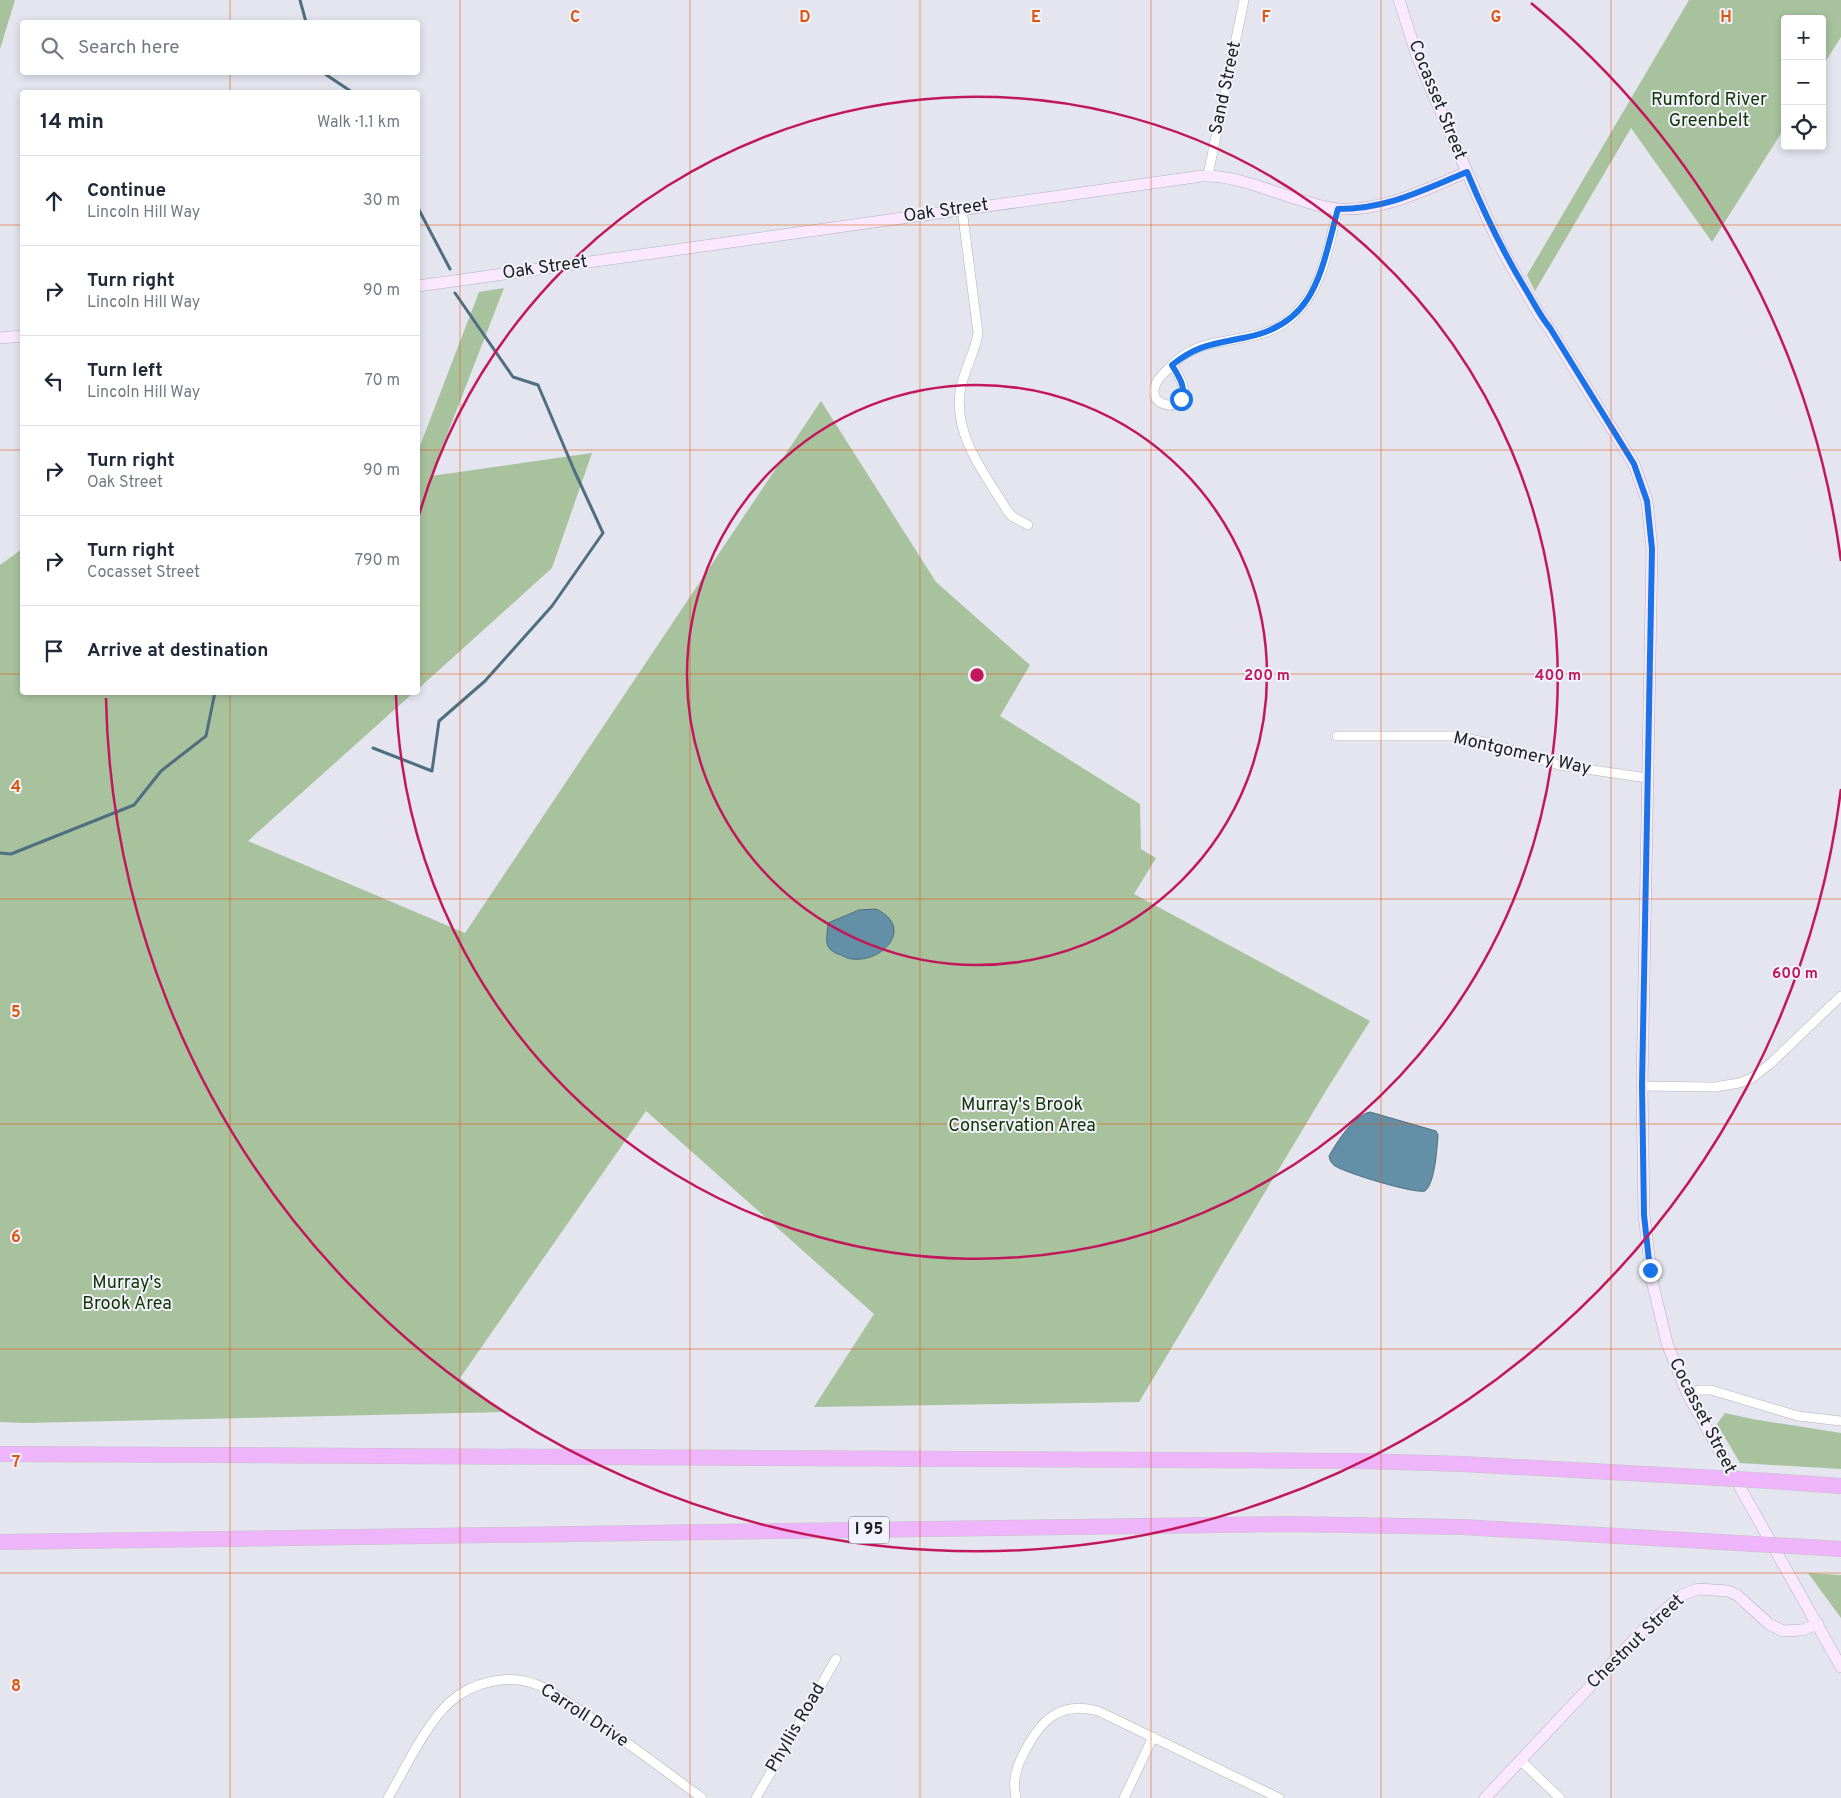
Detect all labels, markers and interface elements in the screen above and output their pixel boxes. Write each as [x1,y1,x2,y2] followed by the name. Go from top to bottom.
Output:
[570,8,580,28] text: C
[799,8,811,28] text: D
[1031,8,1041,28] text: E
[1261,8,1271,28] text: F
[1491,8,1501,28] text: G
[1720,8,1732,28] text: H
[1781,15,1826,150] map controls
[1781,15,1826,60] button: +
[20,20,420,75] search box
[38,34,66,62] icon: search
[78,36,180,60] text: Search here
[1403,37,1471,163] street label: Cocasset Street
[1205,39,1247,137] street label: Sand Street
[1781,60,1826,105] button: −
[1651,89,1767,133] park label: Rumford River Greenbelt
[1781,105,1826,150] button: locate
[40,109,104,136] text: 14 min
[317,113,400,133] text: Walk · 1.1 km
[87,179,166,203] text: Continue
[40,187,68,215] icon: ahead
[363,191,400,211] text: 30 m
[902,194,990,228] street label: Oak Street
[87,203,200,223] text: Lincoln Hill Way
[501,251,589,285] street label: Oak Street
[87,269,175,293] text: Turn right
[40,277,68,305] icon: right
[363,281,400,301] text: 90 m
[87,293,200,313] text: Lincoln Hill Way
[87,359,163,383] text: Turn left
[40,367,68,395] icon: left
[365,371,400,391] text: 70 m
[87,383,200,403] text: Lincoln Hill Way
[1170,388,1193,411] route start
[87,449,175,473] text: Turn right
[40,457,68,485] icon: right
[363,461,400,481] text: 90 m
[87,473,163,493] text: Oak Street
[87,539,175,563] text: Turn right
[40,547,68,575] icon: right
[355,551,400,571] text: 790 m
[87,563,200,583] text: Cocasset Street
[40,637,68,665] icon: arrive
[87,639,268,663] text: Arrive at destination
[968,666,986,684] centre of rings
[1244,667,1290,686] text: 200 m
[1535,667,1581,686] text: 400 m
[1451,727,1593,781] street label: Montgomery Way
[11,778,21,798] text: 4
[1772,965,1818,984] text: 600 m
[11,1003,21,1023] text: 5
[948,1094,1096,1138] park label: Murray's Brook Conservation Area
[11,1228,21,1248] text: 6
[1639,1259,1662,1282] route end
[82,1272,172,1316] park label: Murray's Brook Area
[1663,1354,1741,1478] street label: Cocasset Street
[12,1453,20,1473] text: 7
[849,1516,889,1544] road number: I 95
[1582,1590,1690,1694] street label: Chestnut Street
[11,1677,21,1697] text: 8
[535,1679,633,1753] street label: Carroll Drive
[761,1679,831,1777] street label: Phyllis Road

